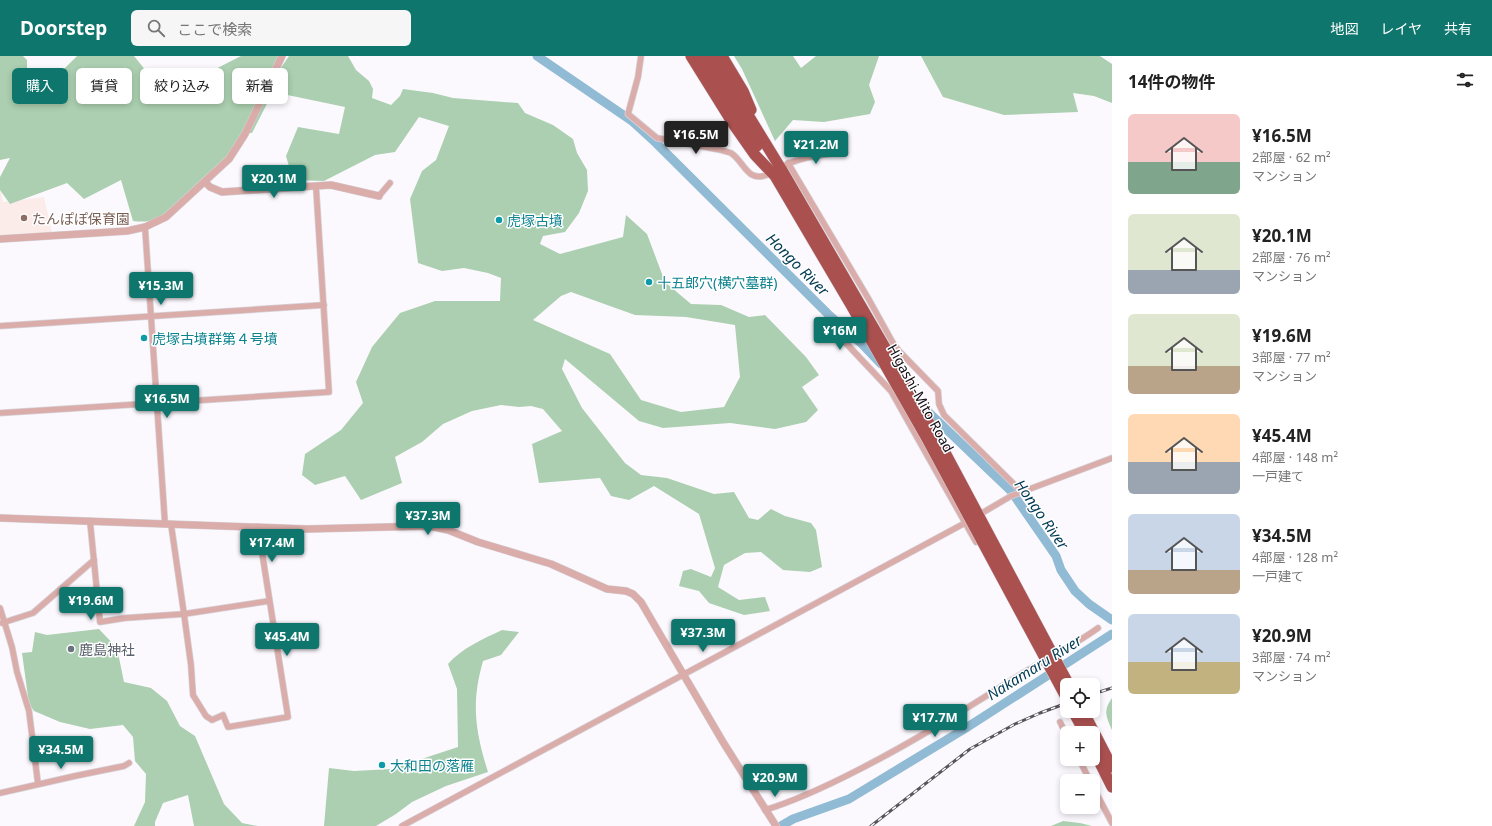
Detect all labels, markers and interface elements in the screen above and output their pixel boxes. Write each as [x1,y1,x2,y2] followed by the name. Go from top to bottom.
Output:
[131,10,411,46] search box
[20,15,107,41] text: Doorstep
[145,17,167,39] icon: search
[177,19,252,39] text: ここで検索
[1330,19,1358,38] text: 地図
[1380,19,1422,38] text: レイヤ
[1444,19,1472,38] text: 共有
[12,68,68,104] chip: 購入
[76,68,132,104] chip: 賃貸
[140,68,224,104] chip: 絞り込み
[232,68,288,104] chip: 新着
[1454,69,1476,91] icon: filters
[1128,70,1215,93] text: 14件の物件
[663,121,729,155] pin: ¥16.5M
[1252,124,1312,147] text: ¥16.5M
[673,125,719,143] text: ¥16.5M
[1160,130,1208,178] icon: home
[783,131,849,165] pin: ¥21.2M
[793,135,839,153] text: ¥21.2M
[1252,148,1331,166] text: 2部屋 · 62 m²
[241,165,307,199] pin: ¥20.1M
[1252,167,1317,185] text: マンション
[251,169,297,187] text: ¥20.1M
[32,209,130,228] place label: たんぽぽ保育園
[507,211,563,230] place label: 虎塚古墳
[19,213,29,223] marker: たんぽぽ保育園
[494,215,504,225] marker: 虎塚古墳
[1252,224,1312,247] text: ¥20.1M
[762,228,835,301] water label: Hongo River
[1160,230,1208,278] icon: home
[1252,248,1331,266] text: 2部屋 · 76 m²
[1252,267,1317,285] text: マンション
[128,272,194,306] pin: ¥15.3M
[657,273,777,292] place label: 十五郎穴(横穴墓群)
[138,276,184,294] text: ¥15.3M
[644,277,654,287] marker: 十五郎穴(横穴墓群)
[816,317,864,351] pin: ¥16M
[823,321,857,339] text: ¥16M
[1252,324,1312,347] text: ¥19.6M
[152,329,278,348] place label: 虎塚古墳群第４号墳
[1160,330,1208,378] icon: home
[139,333,149,343] marker: 虎塚古墳群第４号墳
[883,340,959,456] street label: Higashi-Mito Road
[1252,348,1331,366] text: 3部屋 · 77 m²
[1252,367,1317,385] text: マンション
[134,385,200,419] pin: ¥16.5M
[144,389,190,407] text: ¥16.5M
[1252,424,1312,447] text: ¥45.4M
[1160,430,1208,478] icon: home
[1252,448,1338,466] text: 4部屋 · 148 m²
[1252,467,1304,485] text: 一戸建て
[1010,475,1074,554] water label: Hongo River
[395,502,461,536] pin: ¥37.3M
[405,506,451,524] text: ¥37.3M
[1252,524,1312,547] text: ¥34.5M
[239,529,305,563] pin: ¥17.4M
[1160,530,1208,578] icon: home
[249,533,295,551] text: ¥17.4M
[1252,548,1338,566] text: 4部屋 · 128 m²
[1252,567,1304,585] text: 一戸建て
[58,587,124,621] pin: ¥19.6M
[68,591,114,609] text: ¥19.6M
[670,619,736,653] pin: ¥37.3M
[254,623,320,657] pin: ¥45.4M
[680,623,726,641] text: ¥37.3M
[1252,624,1312,647] text: ¥20.9M
[264,627,310,645] text: ¥45.4M
[983,629,1086,704] water label: Nakamaru River
[1160,630,1208,678] icon: home
[79,640,135,659] place label: 鹿島神社
[66,644,76,654] marker: 鹿島神社
[1252,648,1331,666] text: 3部屋 · 74 m²
[1252,667,1317,685] text: マンション
[1060,678,1100,814] map controls
[1060,678,1100,718] button: locate
[902,704,968,738] pin: ¥17.7M
[912,708,958,726] text: ¥17.7M
[1060,726,1100,766] button: +
[28,736,94,770] pin: ¥34.5M
[38,740,84,758] text: ¥34.5M
[390,756,474,775] place label: 大和田の落雁
[377,760,387,770] marker: 大和田の落雁
[742,764,808,798] pin: ¥20.9M
[752,768,798,786] text: ¥20.9M
[1060,774,1100,814] button: −

